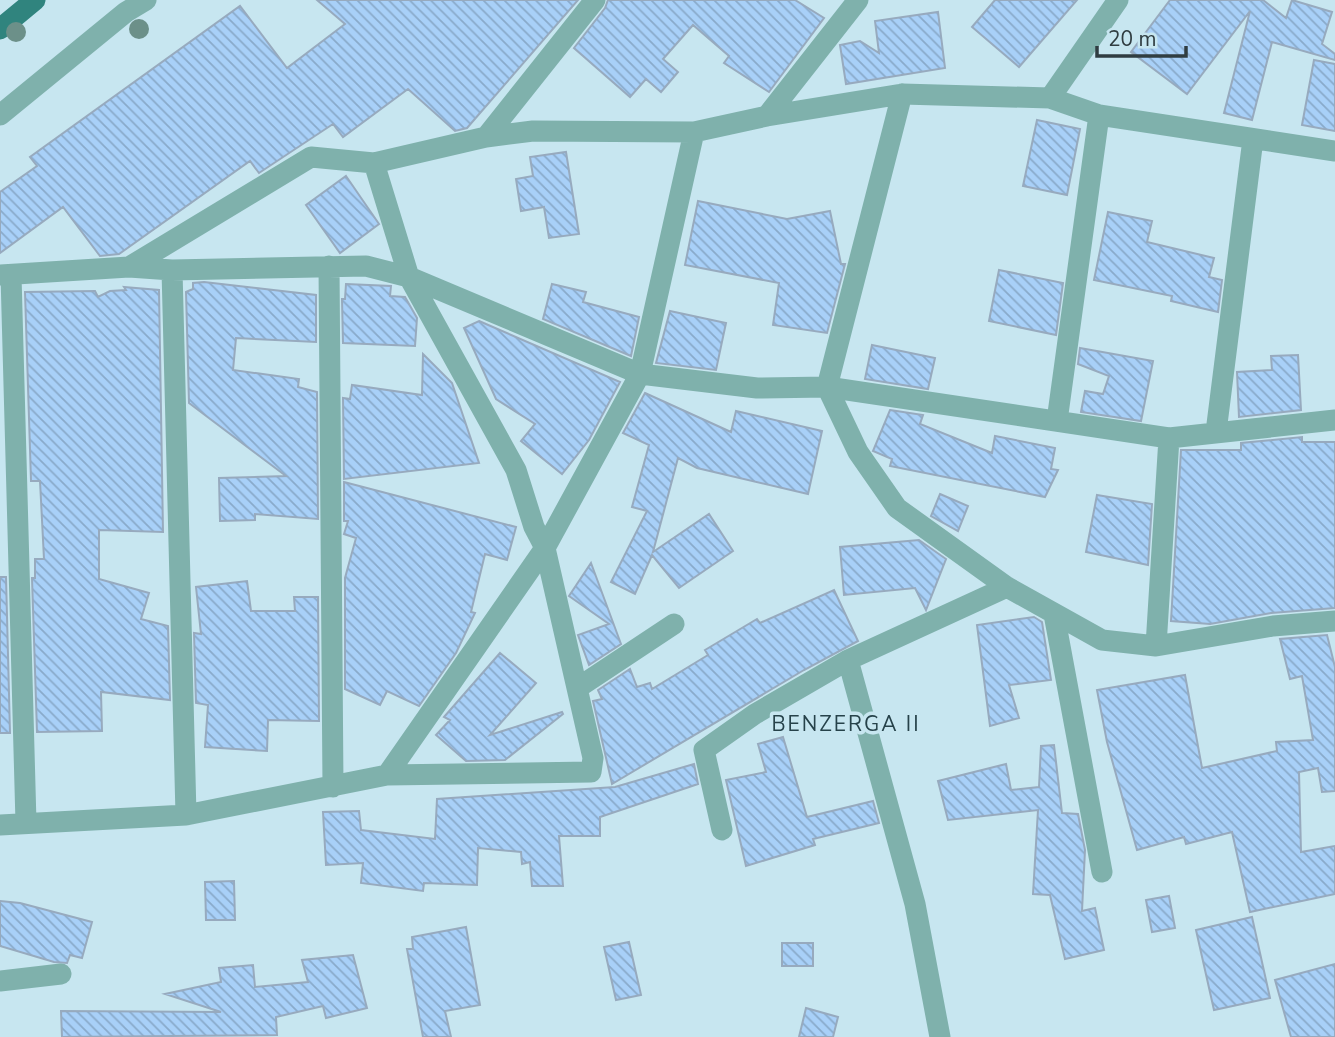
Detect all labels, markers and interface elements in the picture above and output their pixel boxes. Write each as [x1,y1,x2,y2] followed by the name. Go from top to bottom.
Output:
[1097,14,1186,58] scale bar
[1108,25,1157,53] text: 20 m
[771,710,921,738] district label: BENZERGA II

